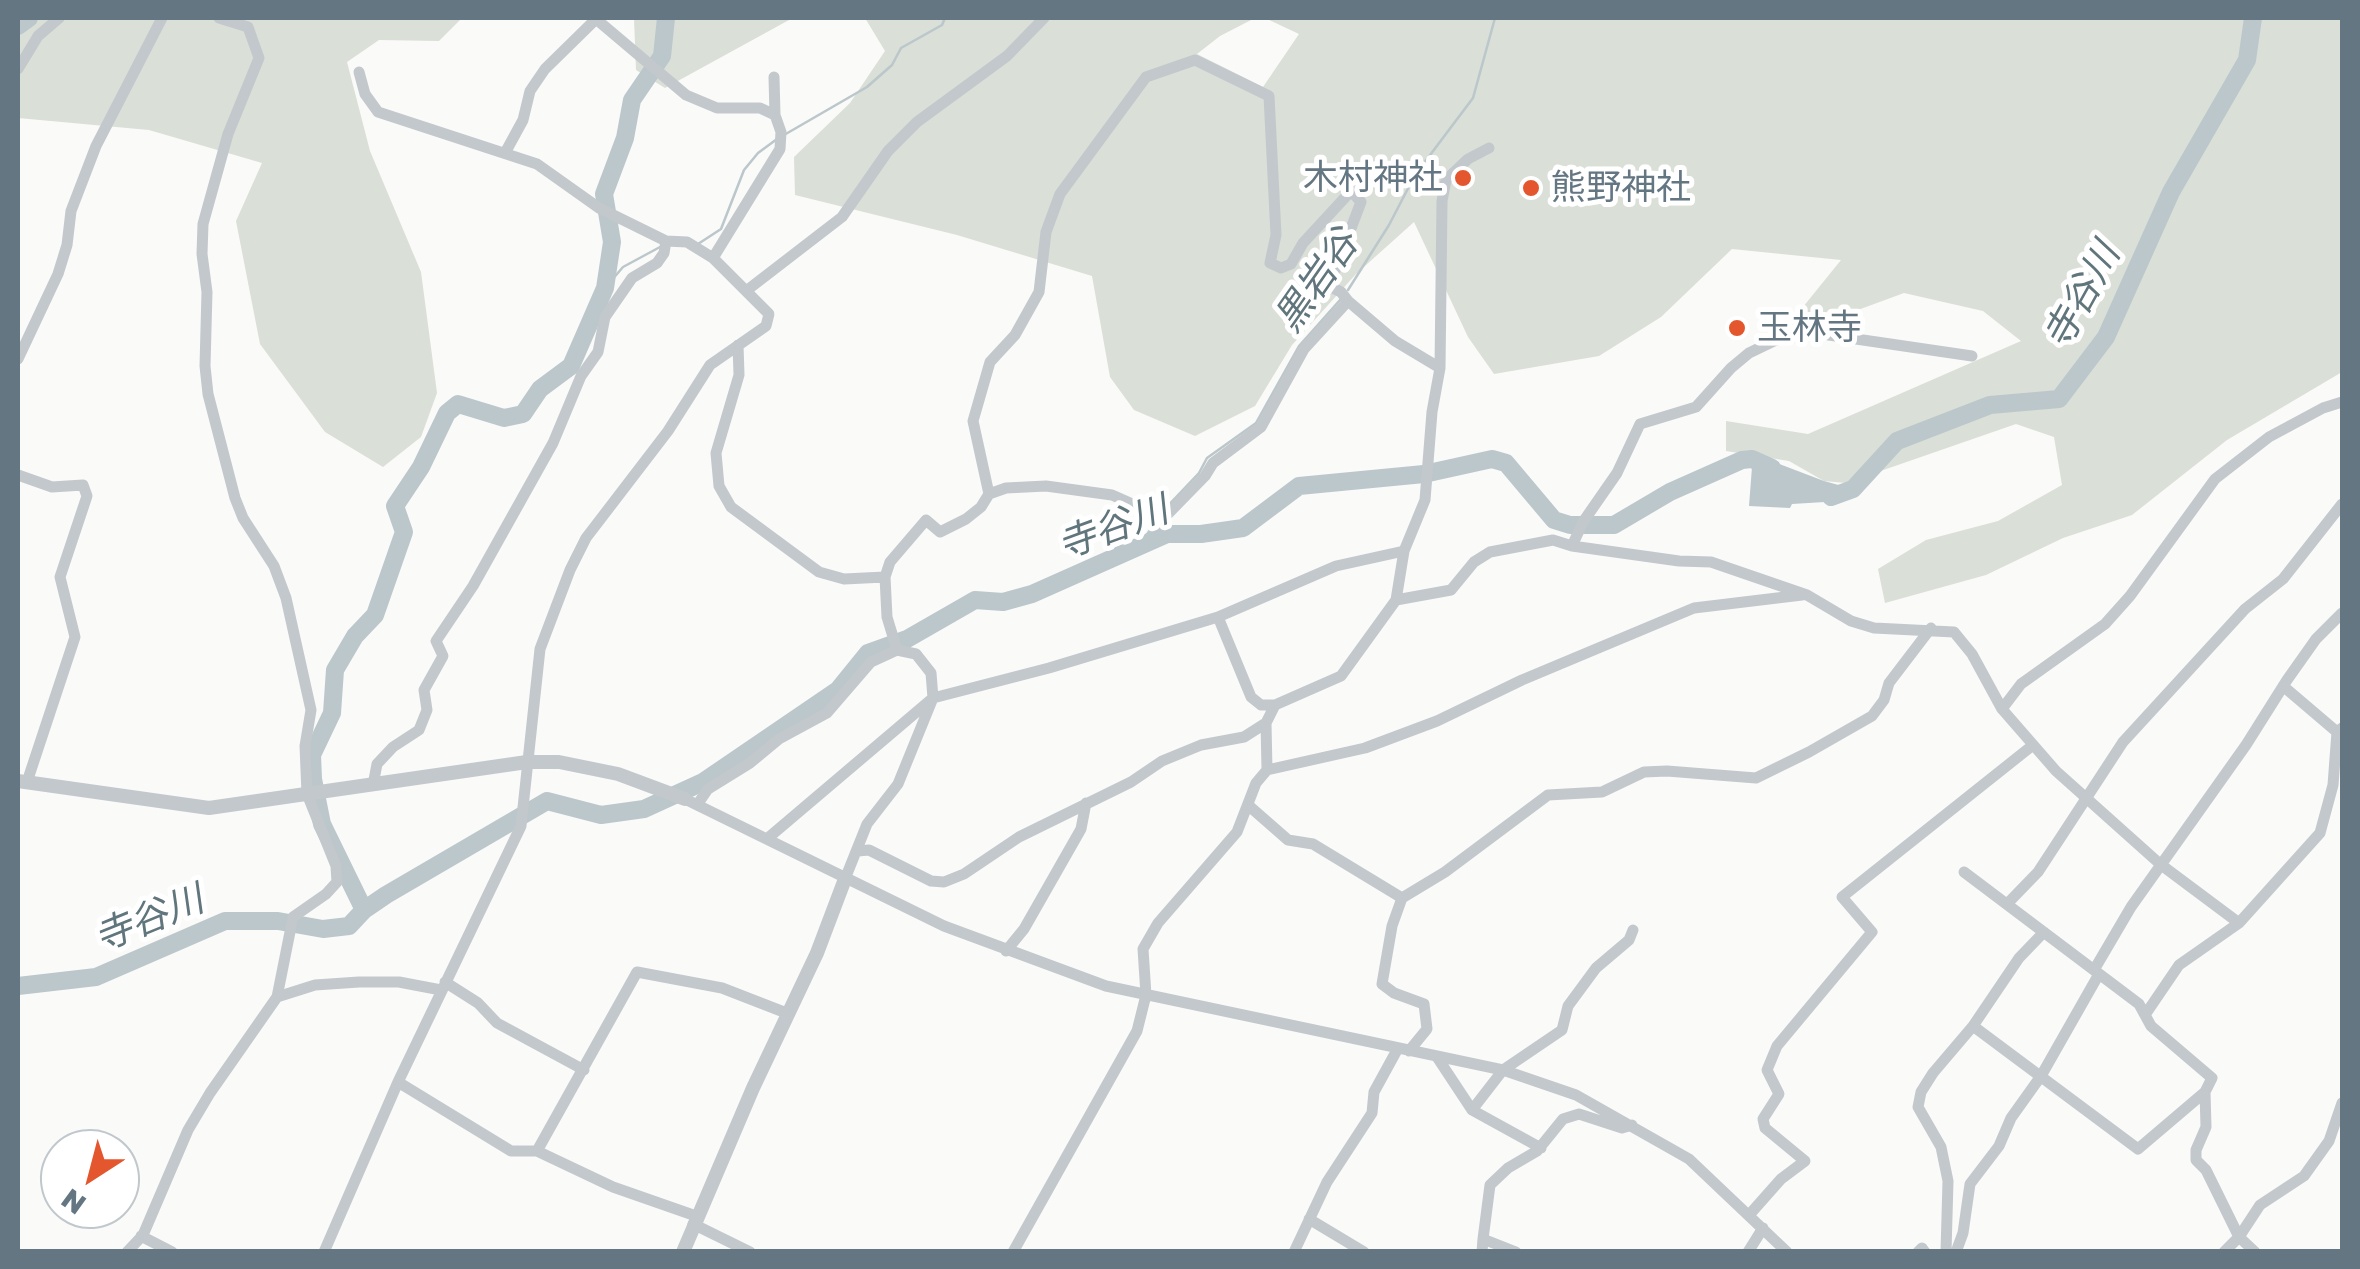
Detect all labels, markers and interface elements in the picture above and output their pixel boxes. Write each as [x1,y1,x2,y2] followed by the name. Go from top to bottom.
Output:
[1303,157,1443,199] place label: 木村神社
[1452,167,1474,189] marker: 木村神社
[1551,167,1691,209] place label: 熊野神社
[1520,177,1542,199] marker: 熊野神社
[1266,221,1368,341] water label: 黒岩谷
[2034,235,2130,357] water label: 寺谷川
[1757,307,1862,349] place label: 玉林寺
[1726,317,1748,339] marker: 玉林寺
[1052,487,1174,569] water label: 寺谷川
[88,877,210,961] water label: 寺谷川
[40,1129,140,1229] north arrow
[55,1182,92,1222] text: N

